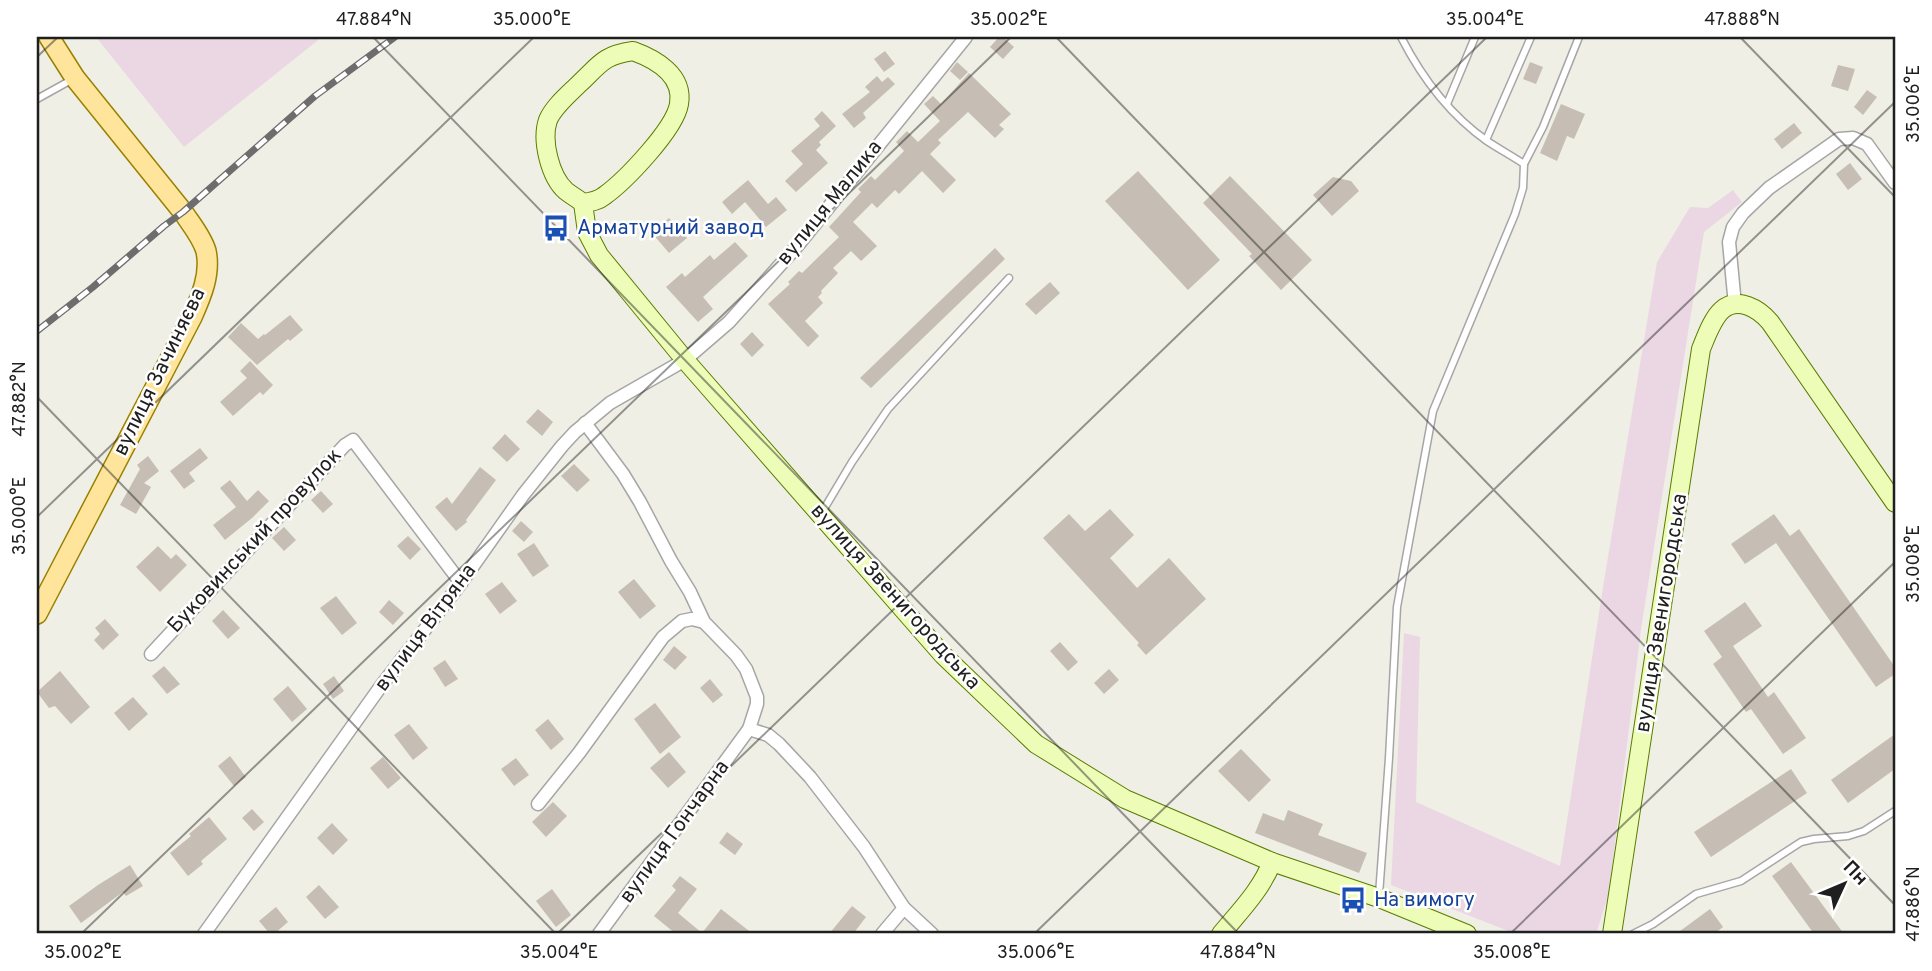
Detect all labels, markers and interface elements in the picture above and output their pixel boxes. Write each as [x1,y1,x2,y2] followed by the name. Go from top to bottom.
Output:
[336,9,412,32] text: 47.884°N
[493,9,571,32] text: 35.000°E
[970,9,1048,32] text: 35.002°E
[1446,9,1524,32] text: 35.004°E
[1704,9,1780,32] text: 47.888°N
[1903,65,1926,143] text: 35.006°E
[771,135,889,271] street label: вулиця Малика
[541,213,571,243] bus stop icon: Арматурний завод
[577,215,764,242] place label: Арматурний завод
[108,284,212,460] street label: вулиця Зачиняєва
[9,361,32,437] text: 47.882°N
[162,443,348,639] street label: Буковинський провулок
[9,477,32,555] text: 35.000°E
[1630,492,1694,734] street label: вулиця Звенигородська
[804,498,986,696] street label: вулиця Звенигородська
[1903,525,1926,603] text: 35.008°E
[369,559,483,697] street label: вулиця Вітряна
[614,755,736,909] street label: вулиця Гончарна
[1810,848,1880,918] north arrow
[1837,856,1872,891] text: Пн
[1903,866,1926,942] text: 47.886°N
[1338,885,1368,915] bus stop icon: На вимогу
[1374,887,1475,914] place label: На вимогу
[44,942,122,965] text: 35.002°E
[520,942,598,965] text: 35.004°E
[997,942,1075,965] text: 35.006°E
[1200,942,1276,965] text: 47.884°N
[1473,942,1551,965] text: 35.008°E

